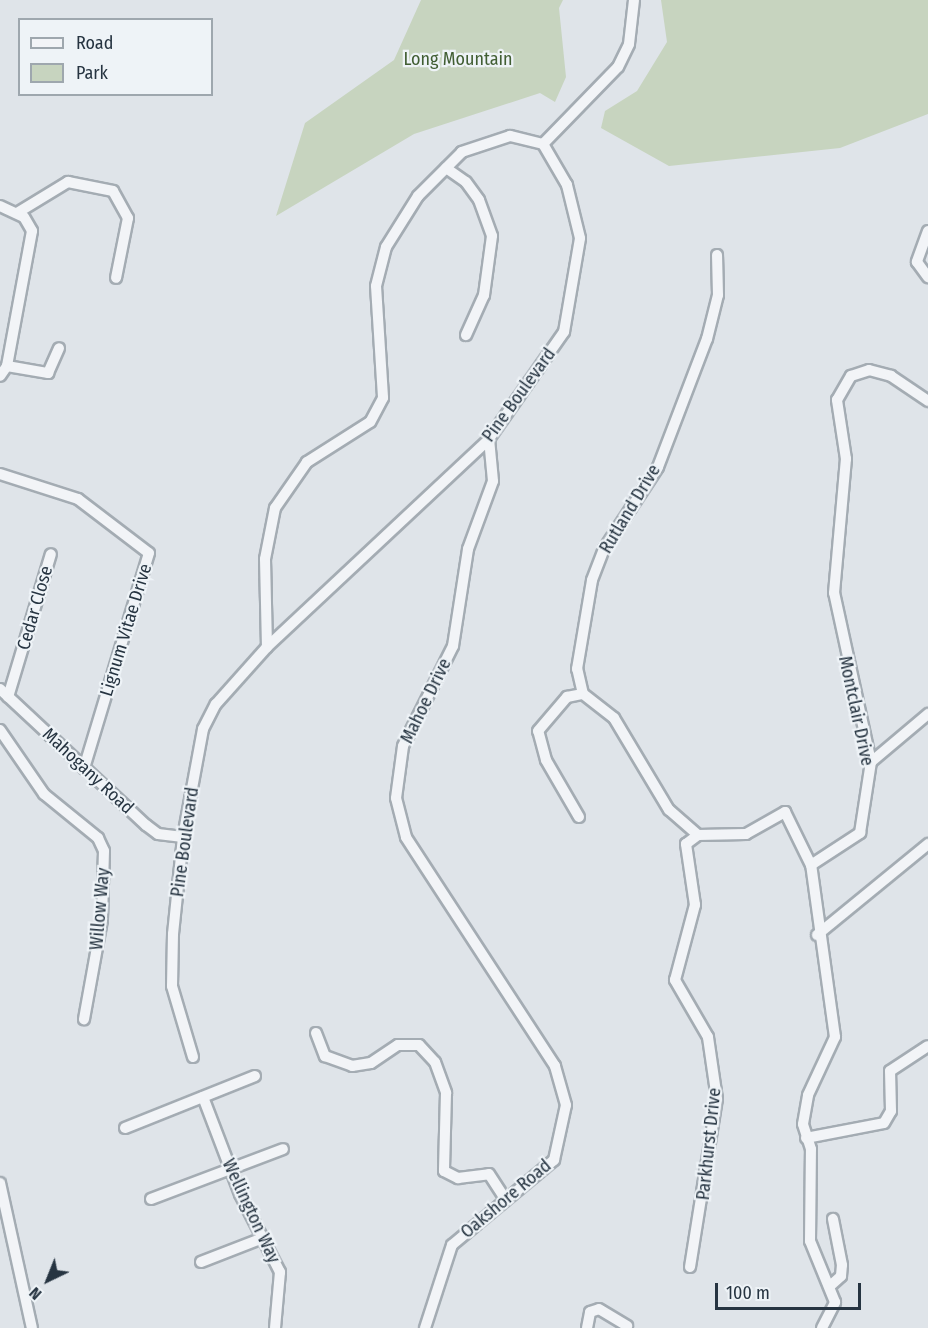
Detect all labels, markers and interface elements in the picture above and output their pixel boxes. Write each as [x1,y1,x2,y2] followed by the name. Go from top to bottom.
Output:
[18,18,213,96] legend
[76,32,113,54] text: Road
[404,48,512,70] park label: Long Mountain
[76,62,108,84] text: Park
[478,344,560,446] street label: Pine Boulevard
[595,461,665,557] street label: Rutland Drive
[96,561,156,699] street label: Lignum Vitae Drive
[13,564,57,652] street label: Cedar Close
[834,654,878,768] street label: Montclair Drive
[396,655,456,747] street label: Mahoe Drive
[38,723,138,819] street label: Mahogany Road
[167,786,203,898] street label: Pine Boulevard
[86,867,114,951] street label: Willow Way
[692,1087,726,1201] street label: Parkhurst Drive
[217,1155,285,1267] street label: Wellington Way
[457,1155,555,1243] street label: Oakshore Road
[18,1250,78,1310] north arrow
[718,1271,864,1309] scale bar
[726,1282,770,1304] text: 100 m
[25,1283,45,1304] text: N

